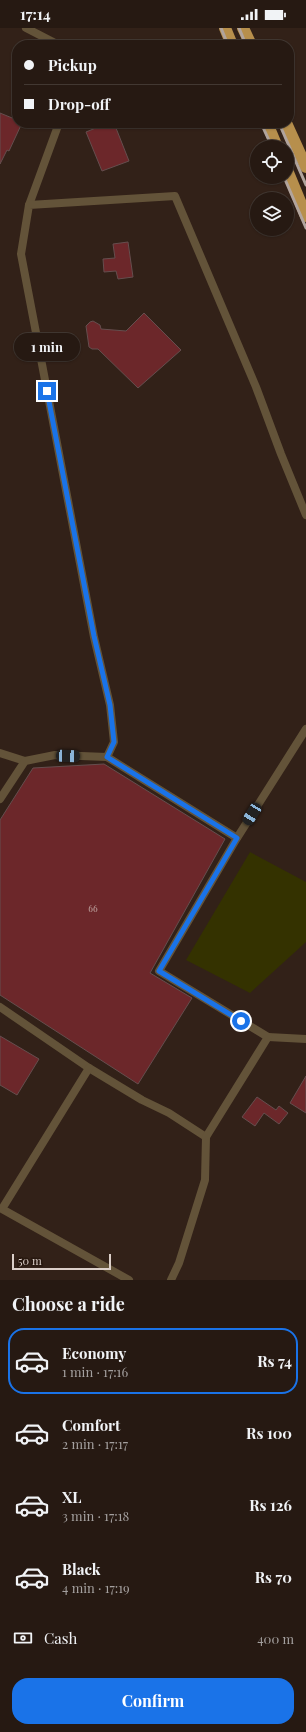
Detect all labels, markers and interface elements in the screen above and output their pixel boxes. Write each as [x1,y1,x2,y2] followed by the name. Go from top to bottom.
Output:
[20,4,51,24] text: 17:14
[48,55,97,75] text: Pickup
[48,94,110,114] text: Drop-off
[250,140,294,236] map controls
[250,140,294,184] button: locate
[250,192,294,236] button: layers
[14,333,80,361] callout: 1 min
[31,338,63,355] text: 1 min
[38,382,56,400] route end
[56,750,80,762] car
[241,801,263,827] car
[88,902,98,914] house number: 66
[232,1012,250,1030] route start
[12,1252,111,1271] scale bar
[18,1253,42,1268] text: 50 m
[12,1292,125,1316] text: Choose a ride
[14,1343,50,1379] icon: car
[62,1343,126,1363] text: Economy
[257,1351,292,1371] text: Rs 74
[62,1363,128,1380] text: 1 min · 17:16
[14,1415,50,1451] icon: car
[62,1415,120,1435] text: Comfort
[246,1423,292,1443] text: Rs 100
[62,1435,128,1452] text: 2 min · 17:17
[14,1487,50,1523] icon: car
[62,1487,82,1507] text: XL
[249,1495,292,1515] text: Rs 126
[62,1507,129,1524] text: 3 min · 17:18
[14,1559,50,1595] icon: car
[62,1559,101,1579] text: Black
[255,1567,292,1587] text: Rs 70
[62,1579,130,1596] text: 4 min · 17:19
[12,1627,34,1649] icon: cash
[44,1628,77,1648] text: Cash
[257,1630,294,1647] text: 400 m
[12,1678,294,1724] button: Confirm

